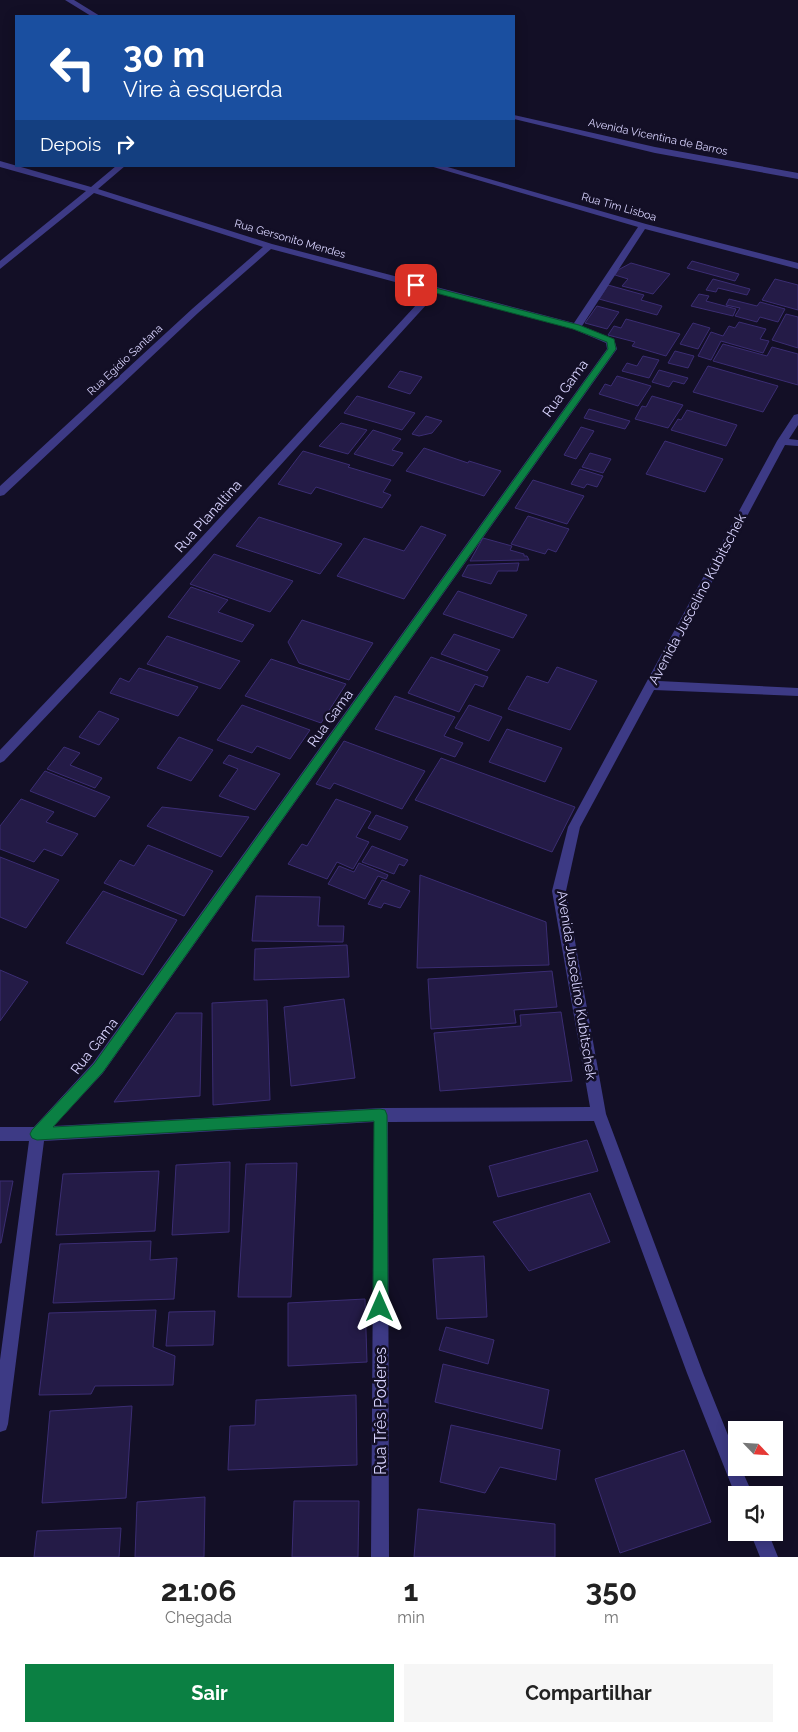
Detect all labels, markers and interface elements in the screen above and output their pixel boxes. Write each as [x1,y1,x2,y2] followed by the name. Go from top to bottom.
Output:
[123,34,205,75] text: 30 m
[40,35,105,100] icon: left
[123,76,282,102] text: Vire à esquerda
[587,116,729,158] street label: Avenida Vicentina de Barros
[111,130,139,158] icon: right
[40,133,101,155] text: Depois
[580,190,658,224] street label: Rua Tim Lisboa
[233,217,347,261] street label: Rua Gersonito Mendes
[395,264,437,306] pin
[402,271,430,299] icon: arrive
[85,322,165,398] street label: Rua Egídio Santana
[539,356,591,420] street label: Rua Gama
[171,477,245,555] street label: Rua Planaltina
[645,510,749,687] street label: Avenida Juscelino Kubitschek
[304,686,356,750] street label: Rua Gama
[554,889,600,1081] street label: Avenida Juscelino Kubitschek
[67,1015,121,1077] street label: Rua Gama
[353,1280,405,1332] position arrow
[371,1347,390,1475] street label: Rua Três Poderes
[728,1421,782,1476] north arrow
[728,1421,783,1541] map controls
[728,1486,783,1541] button: sound
[161,1573,237,1608] text: 21:06
[404,1573,418,1608] text: 1
[585,1573,637,1608] text: 350
[165,1608,232,1627] text: Chegada
[397,1608,425,1627] text: min
[604,1608,619,1627] text: m
[25,1664,394,1722] button: Sair
[404,1664,773,1722] button: Compartilhar

